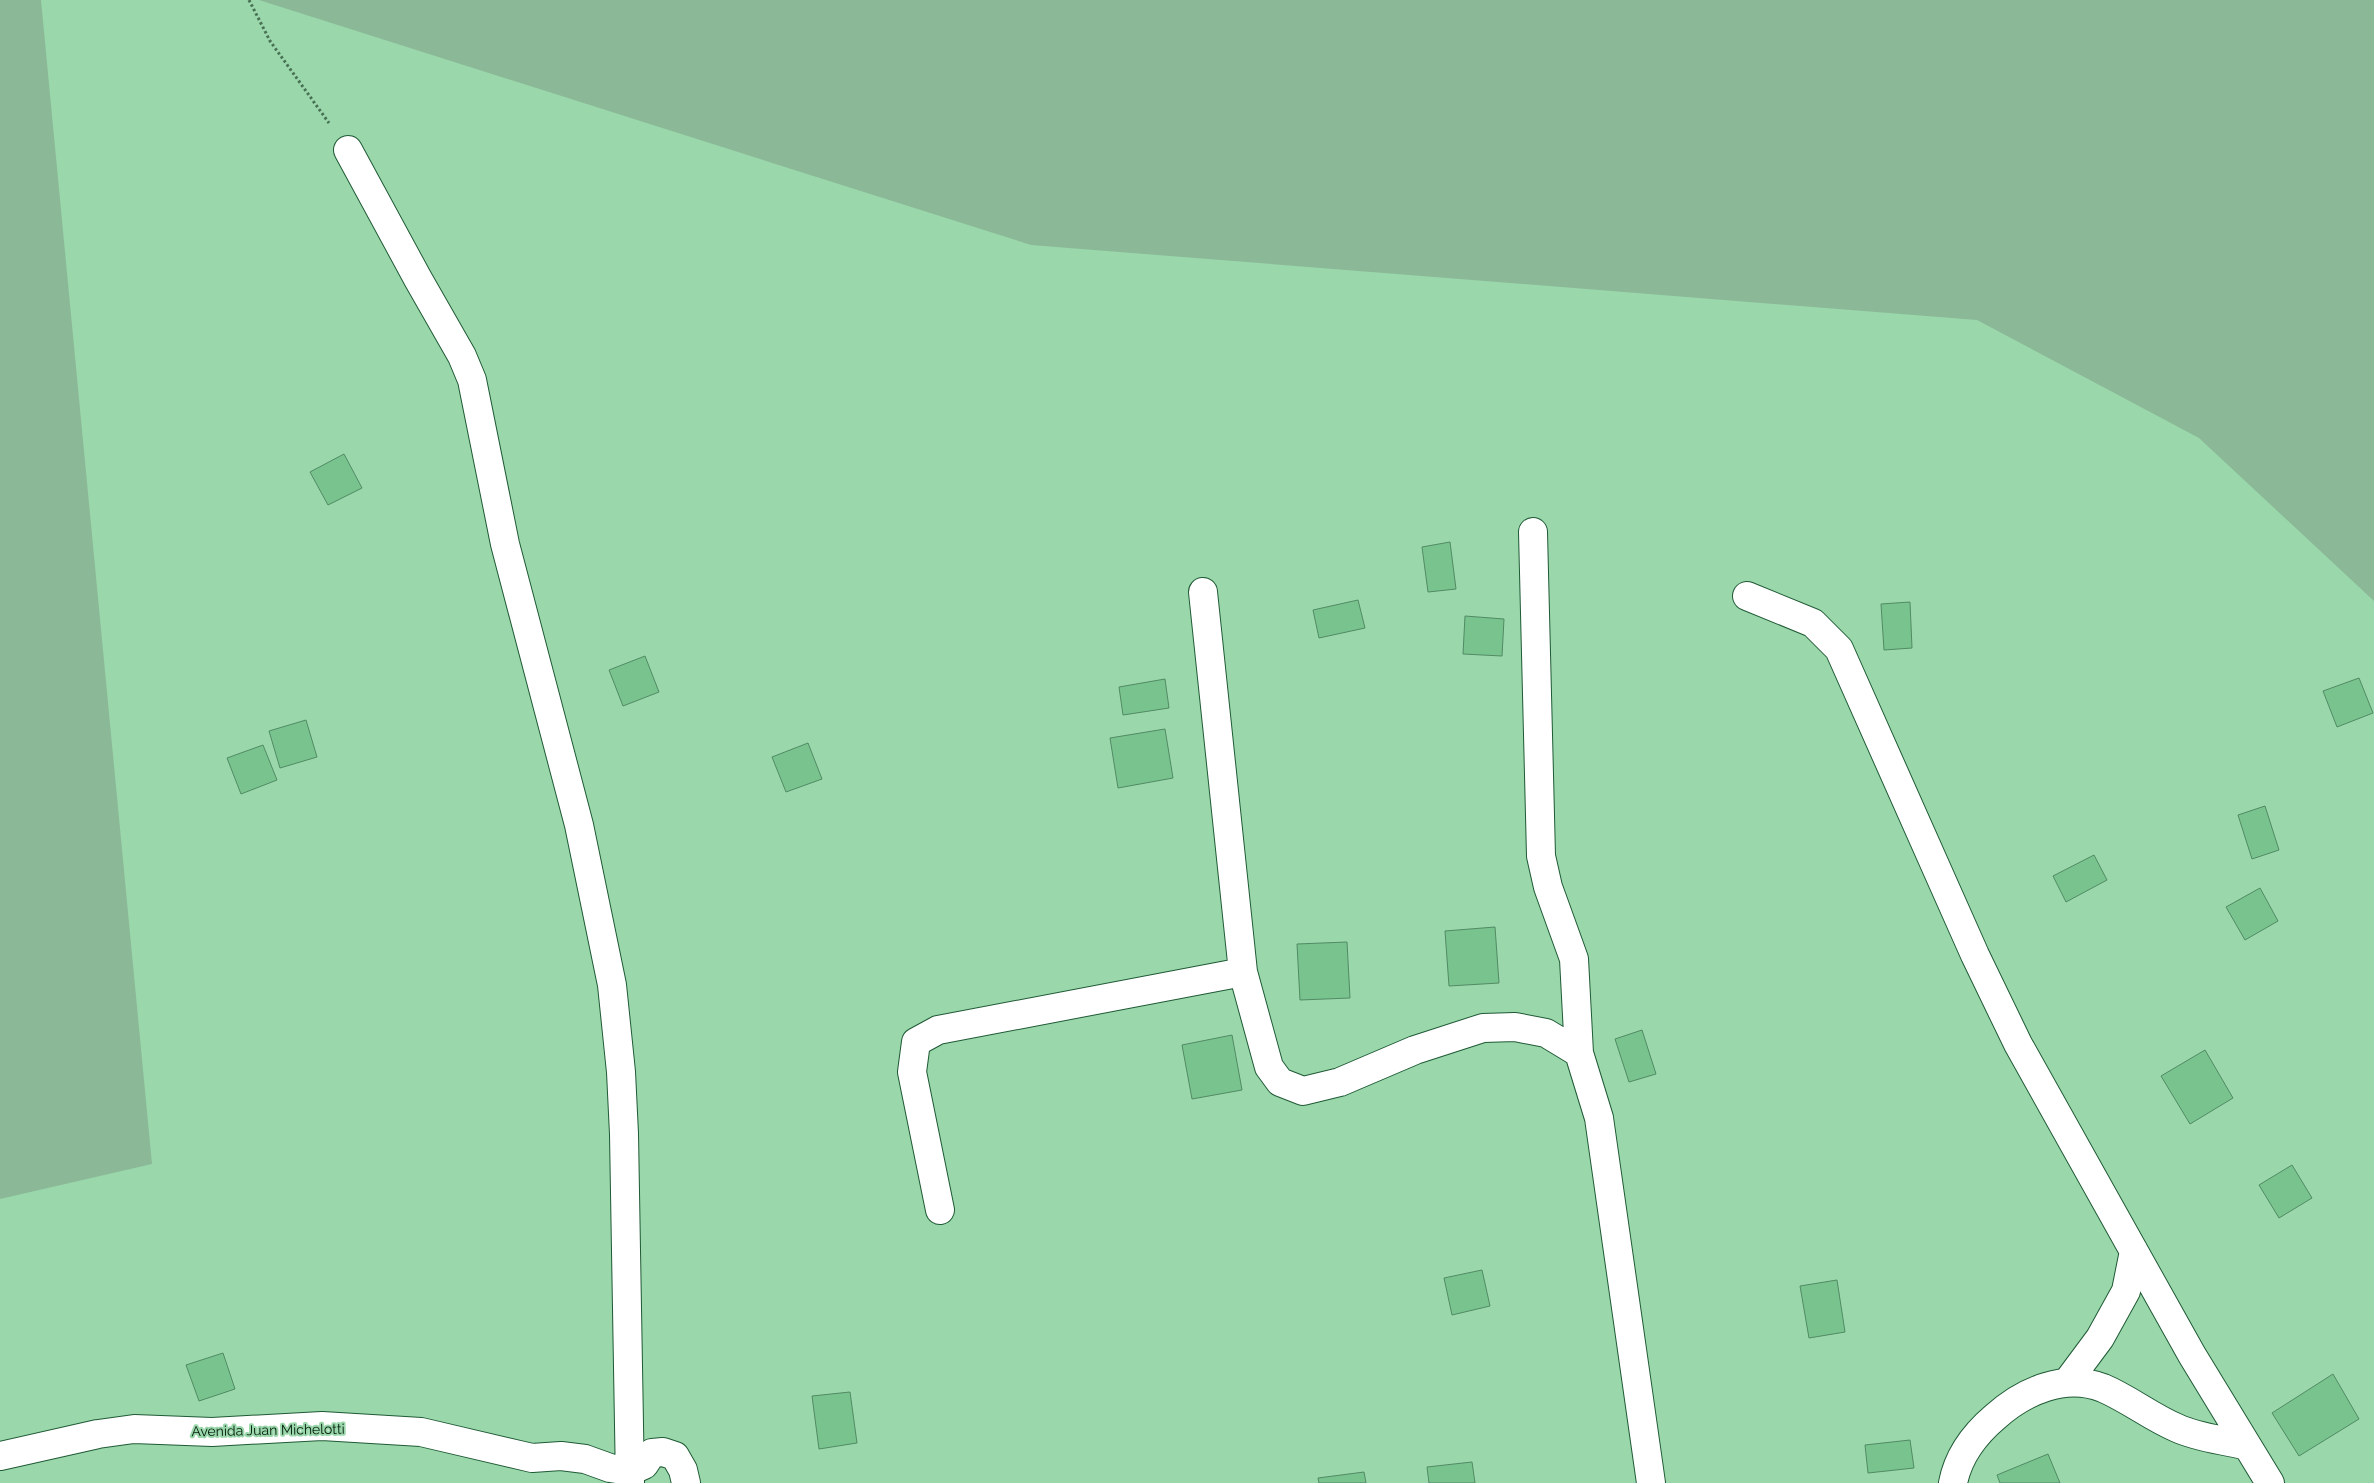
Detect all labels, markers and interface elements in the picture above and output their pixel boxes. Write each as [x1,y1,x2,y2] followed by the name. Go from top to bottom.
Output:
[191,1421,345,1439] street label: Avenida Juan Michelotti

